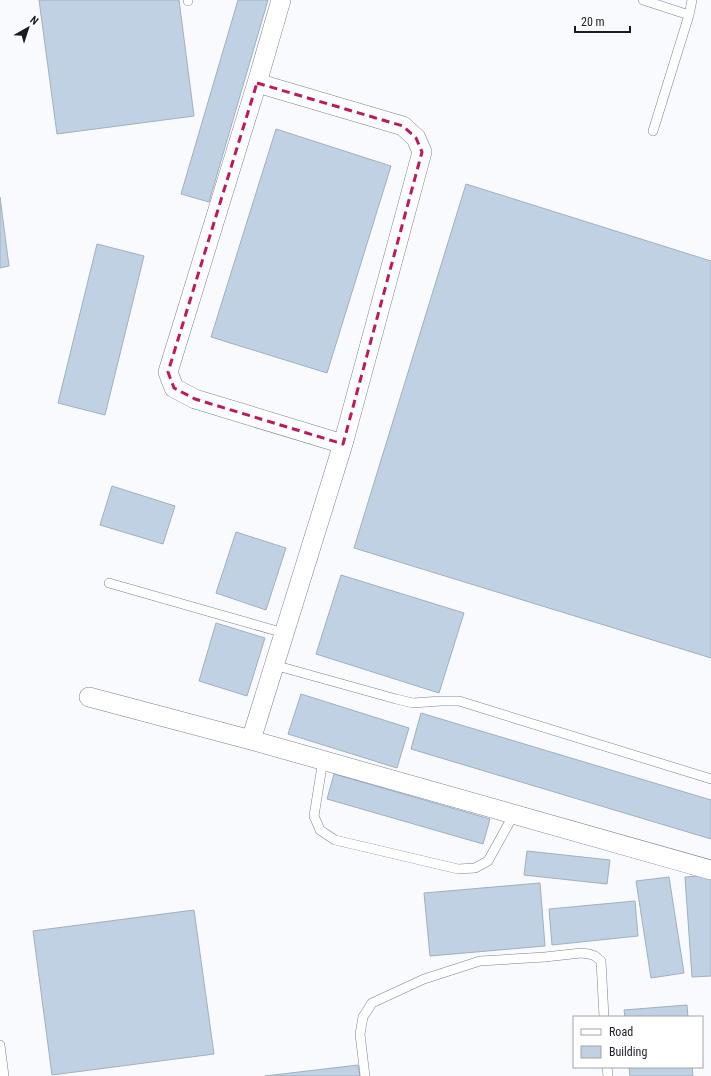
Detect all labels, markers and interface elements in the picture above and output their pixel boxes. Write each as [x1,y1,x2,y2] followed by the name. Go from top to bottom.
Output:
[8,8,48,48] north arrow
[575,8,630,34] scale bar
[27,13,41,28] text: N
[581,15,605,29] text: 20 m
[573,1016,703,1068] legend
[609,1025,633,1039] text: Road
[609,1045,647,1059] text: Building

